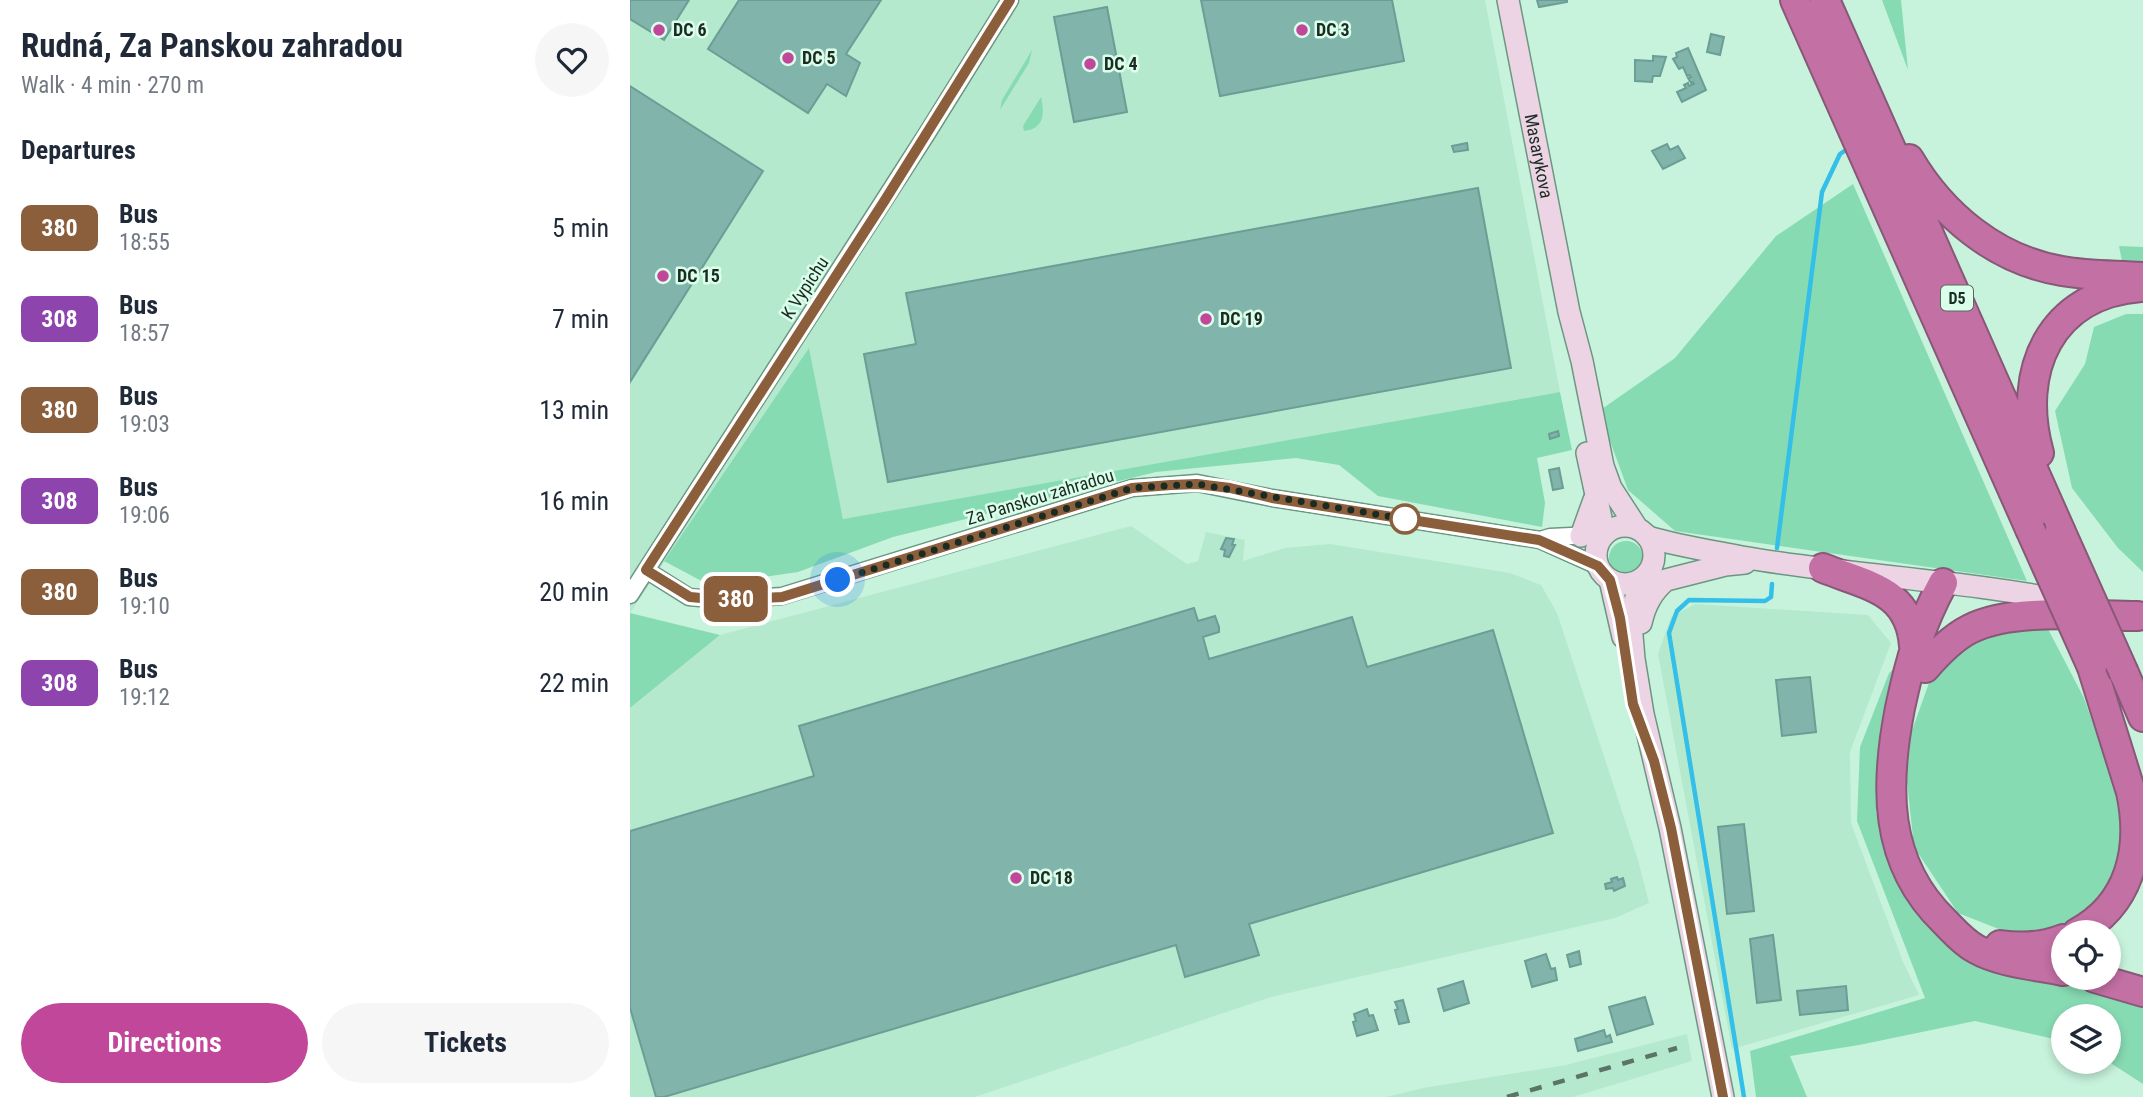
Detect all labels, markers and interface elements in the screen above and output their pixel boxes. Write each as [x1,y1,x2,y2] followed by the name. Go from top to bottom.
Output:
[673,19,707,40] place label: DC 6
[1316,19,1350,40] place label: DC 3
[651,22,667,38] marker: DC 6
[1294,22,1310,38] marker: DC 3
[535,23,609,97] button: heart
[21,26,403,65] text: Rudná, Za Panskou zahradou
[802,47,836,68] place label: DC 5
[780,50,796,66] marker: DC 5
[1104,53,1138,74] place label: DC 4
[1082,56,1098,72] marker: DC 4
[21,72,204,99] text: Walk · 4 min · 270 m
[1520,112,1558,200] street label: Masarykova
[21,135,136,165] text: Departures
[119,199,158,229] text: Bus
[552,213,609,243] text: 5 min
[41,214,78,242] text: 380
[119,229,170,256] text: 18:55
[777,253,832,323] street label: K Vypichu
[677,265,720,286] place label: DC 15
[655,268,671,284] marker: DC 15
[1941,286,1973,310] road number: D5
[119,290,158,320] text: Bus
[552,304,609,334] text: 7 min
[41,305,78,333] text: 308
[1220,308,1263,329] place label: DC 19
[1198,311,1214,327] marker: DC 19
[119,320,170,347] text: 18:57
[119,381,158,411] text: Bus
[539,395,609,425] text: 13 min
[41,396,78,424] text: 380
[119,411,170,438] text: 19:03
[964,464,1116,529] street label: Za Panskou zahradou
[119,472,158,502] text: Bus
[539,486,609,516] text: 16 min
[41,487,78,515] text: 308
[119,502,170,529] text: 19:06
[1390,504,1420,534] unlabelled marker
[820,562,855,597] your location
[119,563,158,593] text: Bus
[696,576,776,622] line badge: 380
[539,577,609,607] text: 20 min
[41,578,78,606] text: 380
[718,585,754,613] text: 380
[119,593,170,620] text: 19:10
[119,654,158,684] text: Bus
[539,668,609,698] text: 22 min
[41,669,78,697] text: 308
[119,684,170,711] text: 19:12
[1030,867,1073,888] place label: DC 18
[1008,870,1024,886] marker: DC 18
[2051,920,2121,1074] map controls
[2051,920,2121,990] button: locate
[21,1003,308,1083] button: Directions
[322,1003,609,1083] button: Tickets
[2051,1004,2121,1074] button: layers

